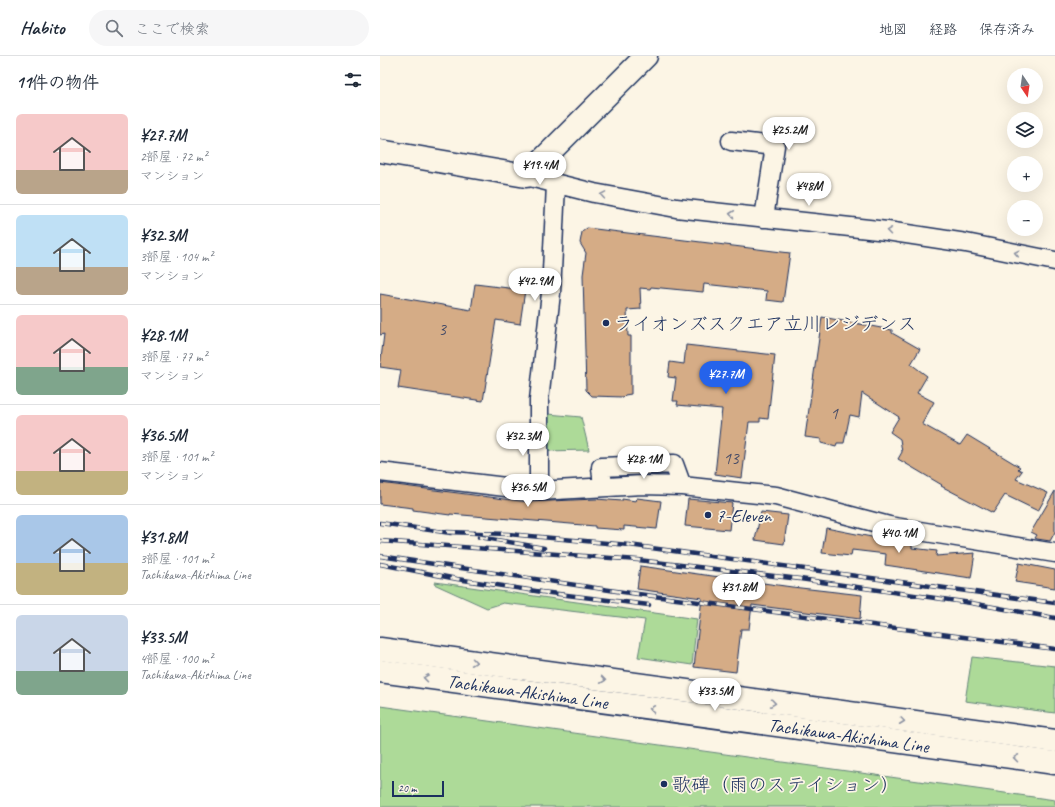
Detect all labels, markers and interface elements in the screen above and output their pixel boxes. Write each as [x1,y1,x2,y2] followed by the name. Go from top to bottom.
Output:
[89,10,369,46] search box
[20,16,65,40] text: Habito
[103,17,125,39] icon: search
[135,20,210,39] text: ここで検索
[879,21,907,38] text: 地図
[929,21,957,38] text: 経路
[979,21,1035,38] text: 保存済み
[1007,68,1043,104] north arrow
[1007,68,1043,236] map controls
[342,69,364,91] icon: filters
[16,72,99,93] text: 11件の物件
[1007,112,1043,148] button: layers
[756,117,822,151] pin: ¥25.2M
[771,122,807,138] text: ¥25.2M
[140,125,186,146] text: ¥27.7M
[48,130,96,178] icon: home
[140,149,207,165] text: 2部屋 · 72 m²
[507,152,573,186] pin: ¥19.4M
[1007,156,1043,192] button: +
[522,157,558,173] text: ¥19.4M
[140,168,204,184] text: マンション
[785,173,833,207] pin: ¥48M
[795,178,823,194] text: ¥48M
[600,191,606,200] one-way arrow
[1007,200,1043,236] button: −
[729,210,735,219] one-way arrow
[140,225,186,246] text: ¥32.3M
[886,227,892,236] one-way arrow
[48,231,96,279] icon: home
[140,249,213,265] text: 3部屋 · 104 m²
[1014,249,1020,257] one-way arrow
[140,268,204,284] text: マンション
[502,268,568,302] pin: ¥42.9M
[517,273,553,289] text: ¥42.9M
[614,312,916,336] place label: ライオンズスクエア立川レジデンス
[601,318,611,328] marker: ライオンズスクエア立川レジデンス
[438,319,447,340] house number: 3
[140,325,186,346] text: ¥28.1M
[48,331,96,379] icon: home
[140,349,207,365] text: 3部屋 · 77 m²
[693,361,759,395] pin: ¥27.7M
[708,366,744,382] text: ¥27.7M
[140,368,204,384] text: マンション
[830,403,839,424] house number: 1
[490,423,556,457] pin: ¥32.3M
[140,425,186,446] text: ¥36.5M
[505,428,541,444] text: ¥32.3M
[48,431,96,479] icon: home
[611,446,677,480] pin: ¥28.1M
[723,448,740,469] house number: 13
[140,449,213,465] text: 3部屋 · 101 m²
[626,451,662,467] text: ¥28.1M
[140,468,204,484] text: マンション
[495,474,561,508] pin: ¥36.5M
[510,479,546,495] text: ¥36.5M
[716,504,773,528] place label: 7-Eleven
[703,510,713,520] marker: 7-Eleven
[866,520,932,554] pin: ¥40.1M
[881,525,917,541] text: ¥40.1M
[140,527,186,548] text: ¥31.8M
[48,531,96,579] icon: home
[140,551,213,567] text: 3部屋 · 101 m²
[140,567,251,583] text: Tachikawa-Akishima Line
[706,574,772,608] pin: ¥31.8M
[721,579,757,595] text: ¥31.8M
[140,627,186,648] text: ¥33.5M
[48,631,96,679] icon: home
[140,651,213,667] text: 4部屋 · 100 m²
[471,657,477,666] one-way arrow
[140,667,251,683] text: Tachikawa-Akishima Line
[446,669,611,715] street label: Tachikawa-Akishima Line
[423,674,429,683] one-way arrow
[600,675,606,684] one-way arrow
[682,678,748,712] pin: ¥33.5M
[697,683,733,699] text: ¥33.5M
[770,698,776,707] one-way arrow
[649,705,655,714] one-way arrow
[767,713,932,759] street label: Tachikawa-Akishima Line
[899,716,905,725] one-way arrow
[1013,754,1019,763] one-way arrow
[672,773,900,797] place label: 歌碑（雨のステイション）
[392,779,444,798] scale bar
[659,779,669,789] marker: 歌碑（雨のステイション）
[398,781,417,795] text: 20 m

